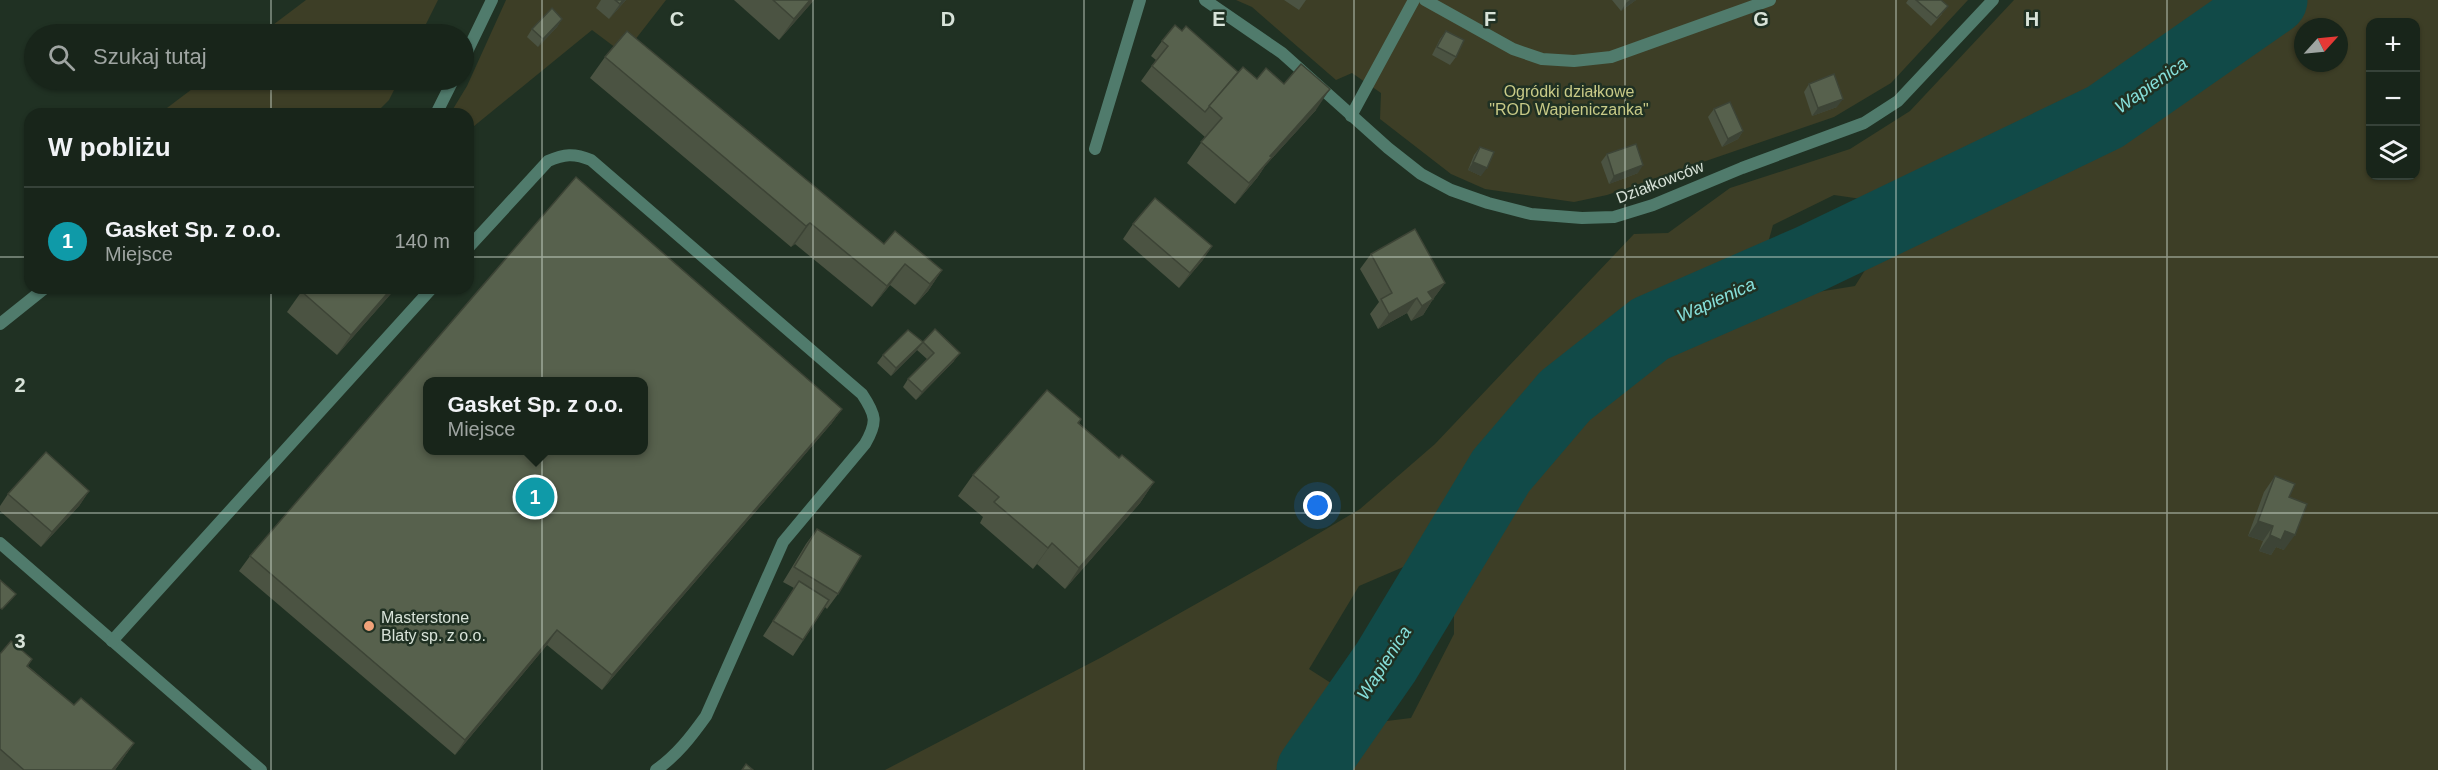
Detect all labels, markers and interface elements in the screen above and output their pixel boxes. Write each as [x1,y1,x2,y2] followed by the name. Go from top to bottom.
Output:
[670,8,684,30] text: C
[941,8,955,30] text: D
[1212,8,1226,30] text: E
[1484,8,1496,30] text: F
[1753,8,1769,30] text: G
[2025,8,2039,30] text: H
[2294,18,2348,72] north arrow
[2366,18,2420,180] map controls
[2366,18,2420,72] button: +
[24,24,474,90] search box
[45,41,78,74] icon: search
[93,44,207,69] text: Szukaj tutaj
[2111,53,2191,117] water label: Wapienica
[2366,72,2420,126] button: −
[1489,83,1649,118] park label: Ogródki działkowe "ROD Wapieniczanka"
[2366,126,2420,180] button: layers
[48,132,171,162] text: W pobliżu
[1614,157,1707,207] street label: Działkowców
[105,217,281,242] text: Gasket Sp. z o.o.
[62,230,73,252] text: 1
[394,230,450,252] text: 140 m
[105,243,173,265] text: Miejsce
[1674,274,1758,326] water label: Wapienica
[14,374,26,396] text: 2
[423,377,648,455] popup
[447,392,624,417] text: Gasket Sp. z o.o.
[447,418,515,440] text: Miejsce
[516,474,554,520] pin: 1
[1303,491,1332,520] your location
[381,609,486,644] place label: Masterstone Blaty sp. z o.o.
[362,619,376,633] marker: Masterstone Blaty sp. z o.o.
[1353,622,1415,704] water label: Wapienica
[14,630,26,652] text: 3

